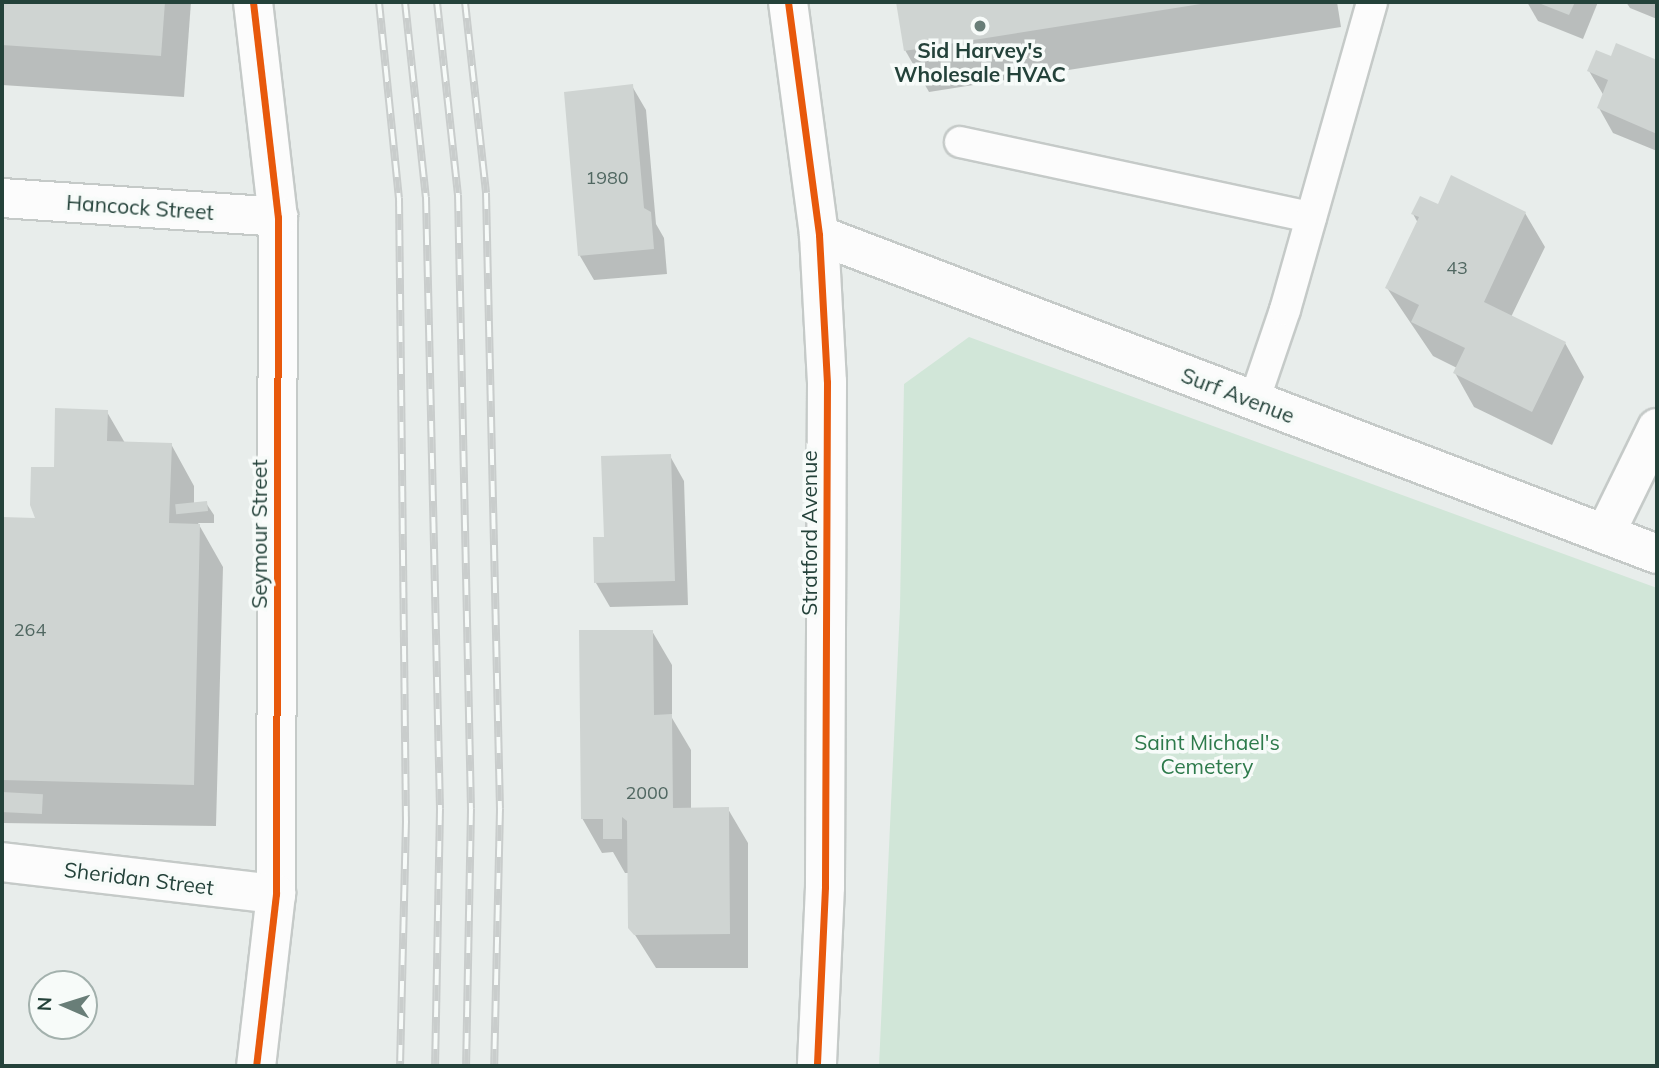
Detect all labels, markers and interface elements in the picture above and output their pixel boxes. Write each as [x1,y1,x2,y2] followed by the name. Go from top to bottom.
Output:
[972,18,988,34] marker: Sid Harvey's Wholesale HVAC
[894,37,1066,87] place label: Sid Harvey's Wholesale HVAC
[585,167,629,189] house number: 1980
[65,189,215,225] street label: Hancock Street
[1446,257,1468,279] house number: 43
[1178,362,1298,428] street label: Surf Avenue
[796,450,822,616] street label: Stratford Avenue
[246,459,272,609] street label: Seymour Street
[14,619,46,641] house number: 264
[1134,729,1280,779] park label: Saint Michael's Cemetery
[625,782,669,804] house number: 2000
[63,856,215,900] street label: Sheridan Street
[28,970,98,1040] north arrow
[32,996,56,1012] text: N

